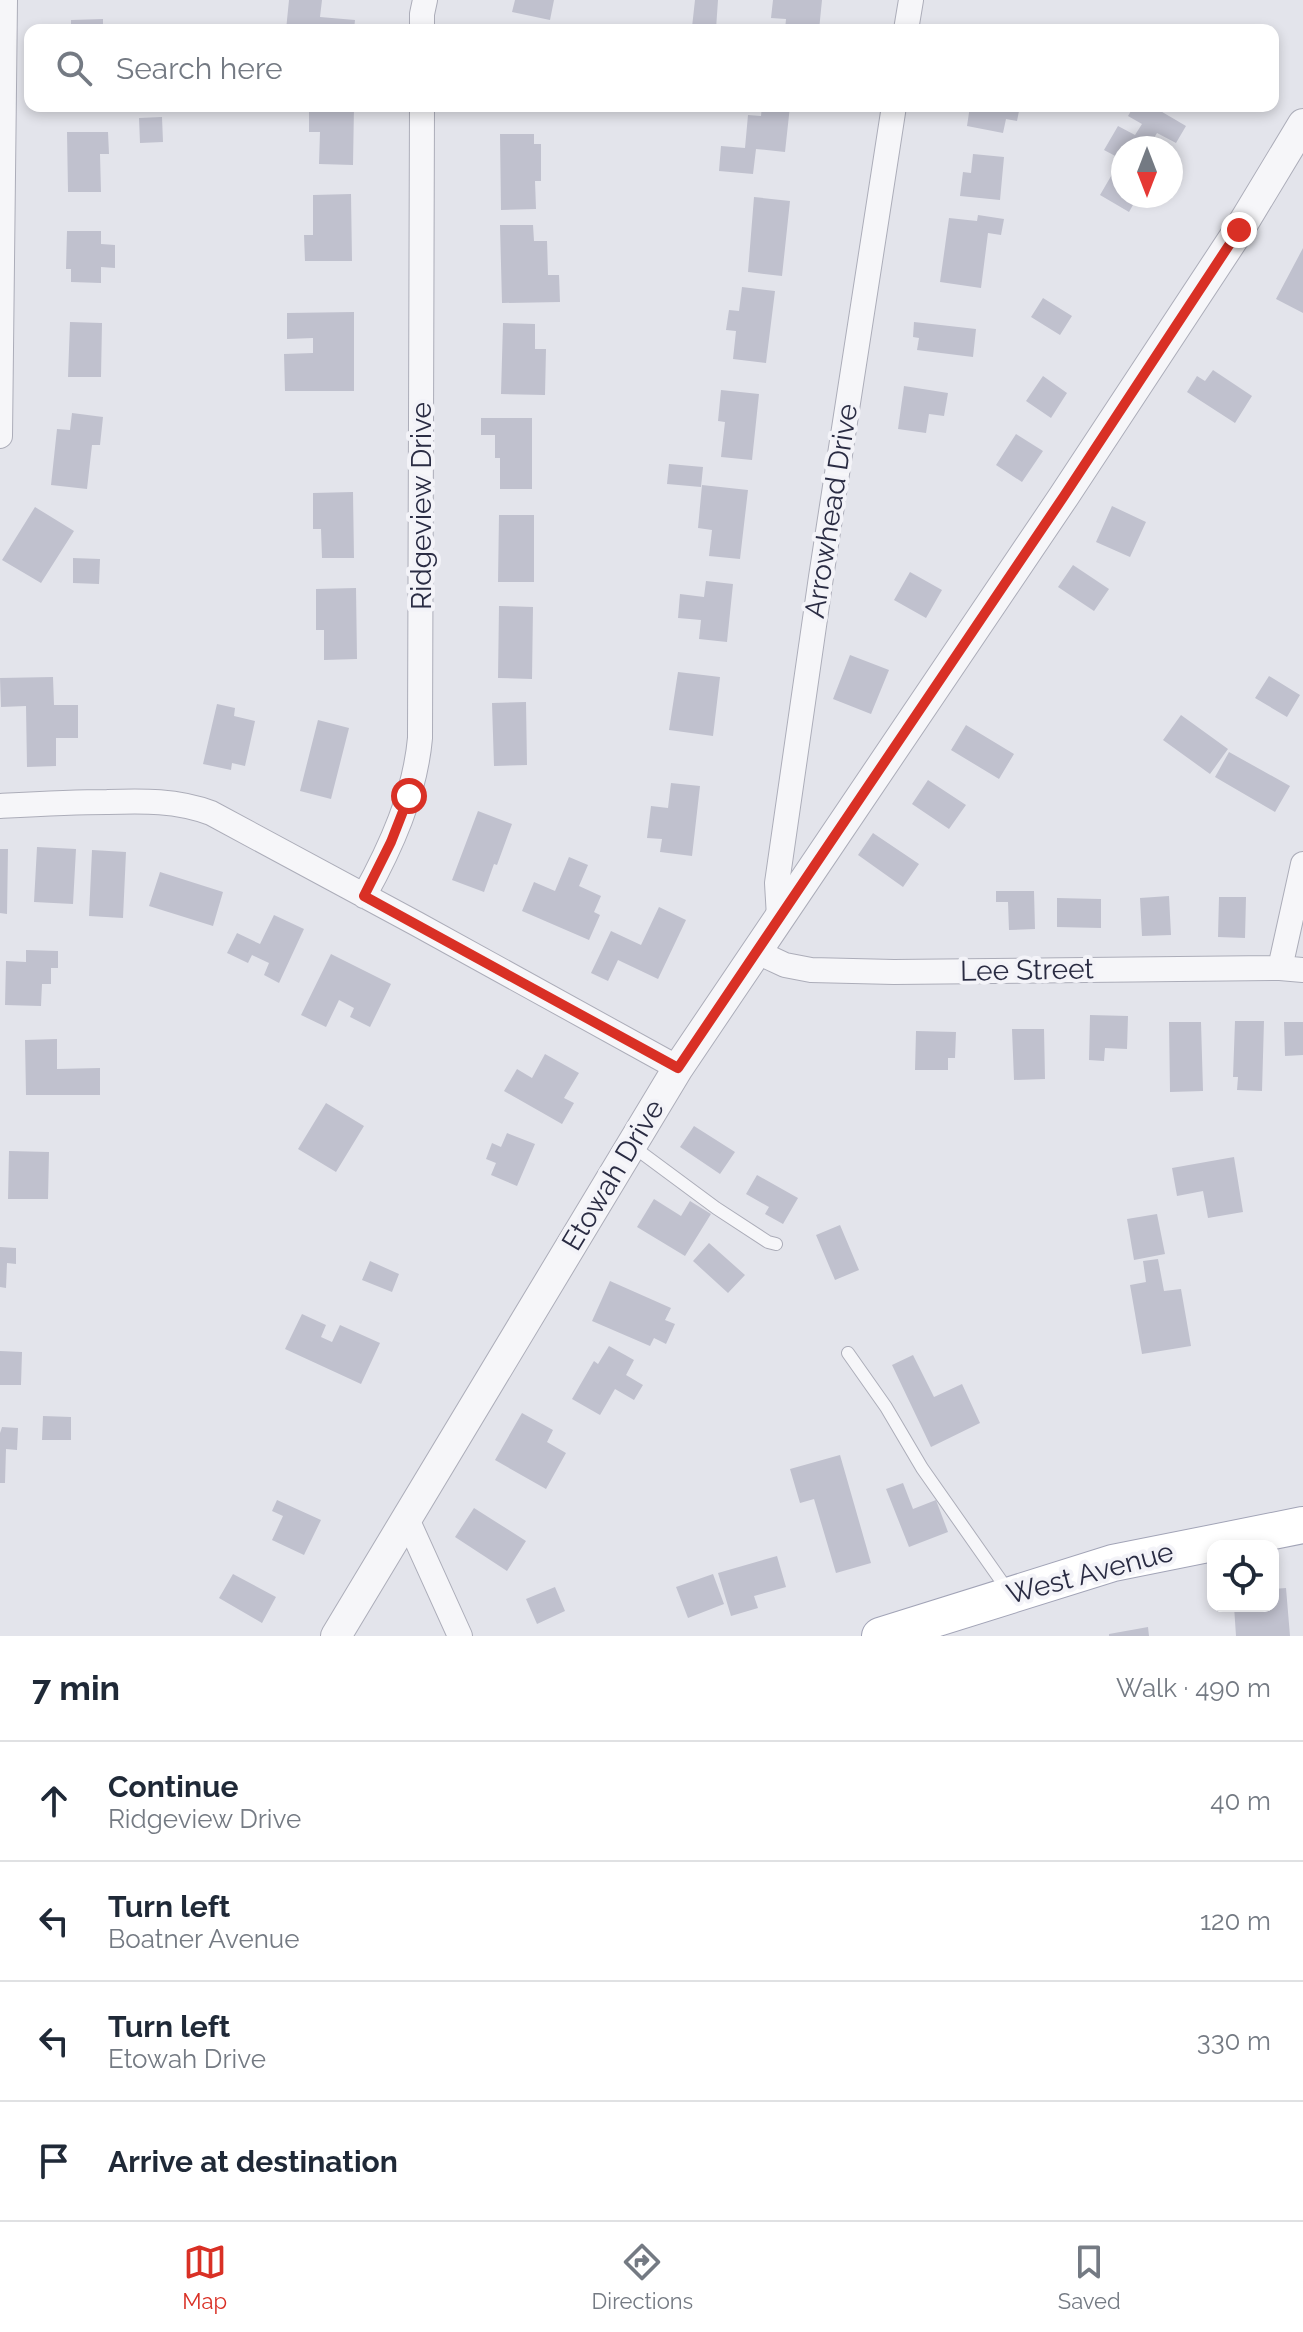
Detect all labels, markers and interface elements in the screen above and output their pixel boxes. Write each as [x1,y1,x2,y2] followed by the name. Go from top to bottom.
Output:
[24,24,1279,112] search box
[52,46,96,90] icon: search
[116,51,283,86] text: Search here
[1111,136,1183,208] north arrow
[1221,212,1257,248] route end
[405,402,438,610] street label: Ridgeview Drive
[798,402,864,620] street label: Arrowhead Drive
[391,778,427,814] route start
[960,952,1095,988] street label: Lee Street
[555,1094,671,1256] street label: Etowah Drive
[1003,1535,1177,1611] street label: West Avenue
[1207,1540,1279,1612] map controls
[1207,1540,1279,1612] button: locate
[32,1668,120,1708] text: 7 min
[1116,1673,1271,1703] text: Walk · 490 m
[108,1769,239,1804] text: Continue
[32,1779,76,1823] icon: ahead
[1210,1786,1271,1816] text: 40 m
[108,1804,301,1834] text: Ridgeview Drive
[108,1889,230,1924] text: Turn left
[32,1899,76,1943] icon: left
[1200,1906,1271,1936] text: 120 m
[108,1924,300,1954] text: Boatner Avenue
[108,2009,230,2044] text: Turn left
[32,2019,76,2063] icon: left
[1197,2026,1271,2056] text: 330 m
[108,2044,266,2074] text: Etowah Drive
[32,2139,76,2183] icon: arrive
[108,2144,398,2179] text: Arrive at destination
[182,2240,227,2314] tab: Map
[592,2240,693,2314] tab: Directions
[1058,2240,1121,2314] tab: Saved

